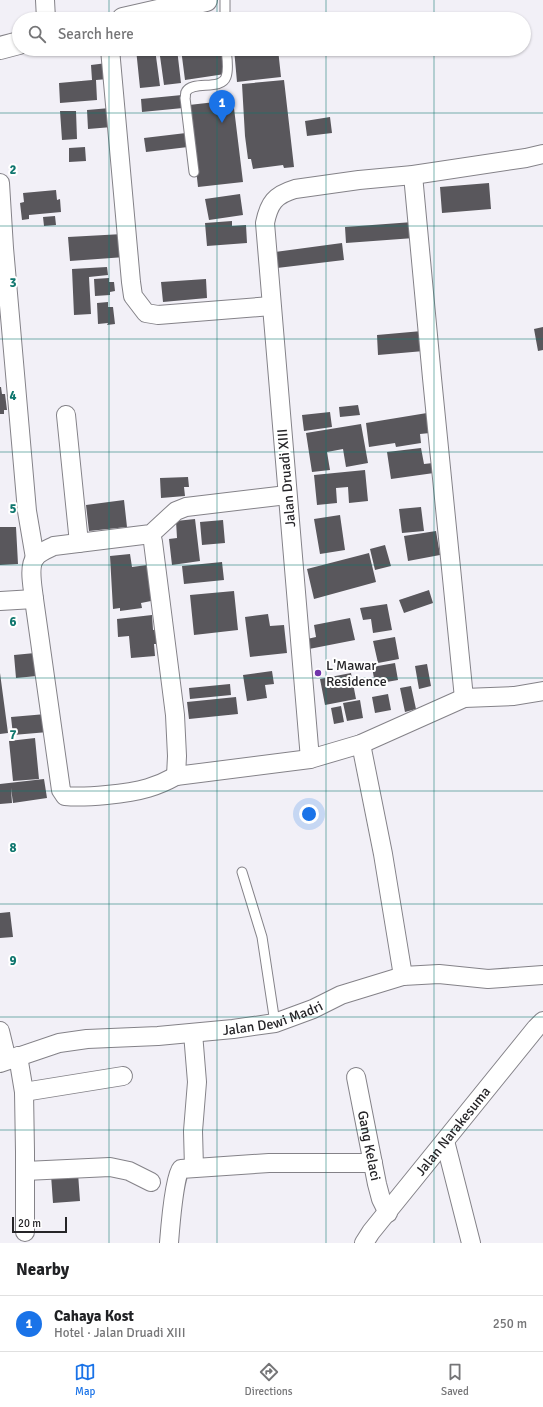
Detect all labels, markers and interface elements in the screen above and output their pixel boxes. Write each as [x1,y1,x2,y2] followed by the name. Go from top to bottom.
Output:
[12,12,531,56] search box
[26,23,48,45] icon: search
[58,25,134,43] text: Search here
[209,90,235,123] pin: 1
[9,162,17,178] text: 2
[9,275,17,291] text: 3
[9,388,17,404] text: 4
[274,428,299,528] street label: Jalan Druadi XIII
[9,501,17,517] text: 5
[9,614,17,630] text: 6
[326,657,387,690] place label: L'Mawar Residence
[313,668,323,678] marker: L'Mawar Residence
[9,727,17,743] text: 7
[299,804,319,824] your location
[9,840,17,856] text: 8
[9,953,17,969] text: 9
[222,998,326,1039] street label: Jalan Dewi Madri
[412,1083,494,1179] street label: Jalan Narakesuma
[354,1109,384,1182] street label: Gang Kelaci
[12,1215,67,1234] scale bar
[18,1217,41,1230] text: 20 m
[16,1259,69,1280] text: Nearby
[54,1307,134,1325] text: Cahaya Kost
[25,1316,33,1332] text: 1
[493,1316,527,1332] text: 250 m
[54,1325,185,1341] text: Hotel · Jalan Druadi XIII
[74,1361,96,1398] tab: Map
[245,1361,293,1398] tab: Directions
[441,1361,469,1398] tab: Saved

